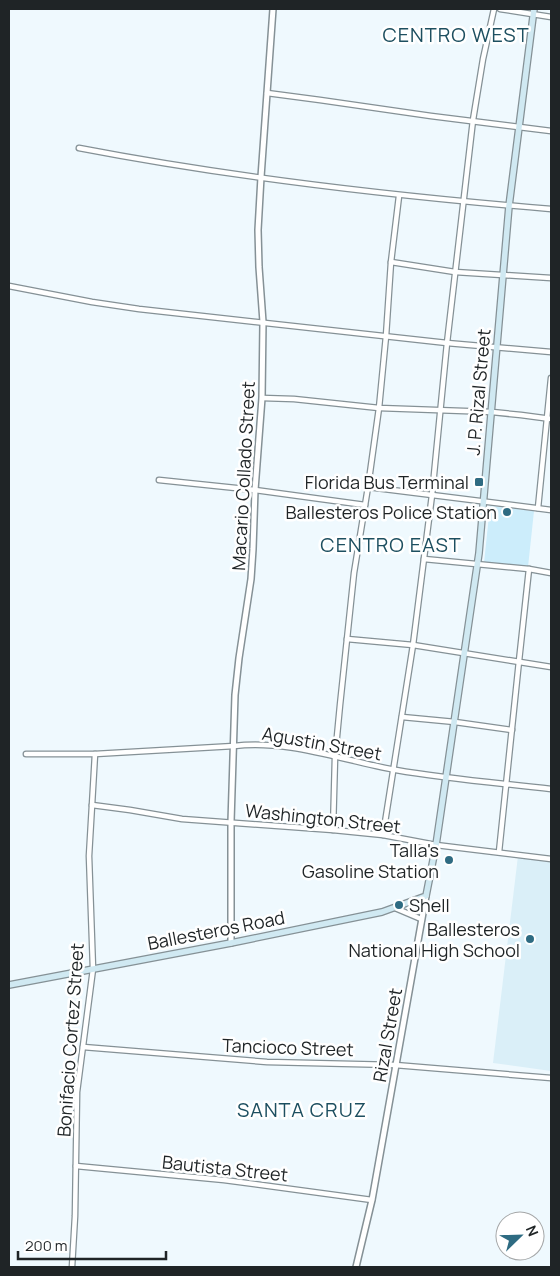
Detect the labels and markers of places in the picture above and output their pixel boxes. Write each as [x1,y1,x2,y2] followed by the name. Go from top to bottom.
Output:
[305,470,469,494] place label: Florida Bus Terminal
[473,476,485,488] marker: Florida Bus Terminal
[286,500,497,524] place label: Ballesteros Police Station
[501,506,513,518] marker: Ballesteros Police Station
[302,838,439,883] place label: Talla's Gasoline Station
[443,854,455,866] marker: Talla's Gasoline Station
[409,893,450,917] place label: Shell
[393,899,405,911] marker: Shell
[348,917,520,962] place label: Ballesteros National High School
[524,933,536,945] marker: Ballesteros National High School

